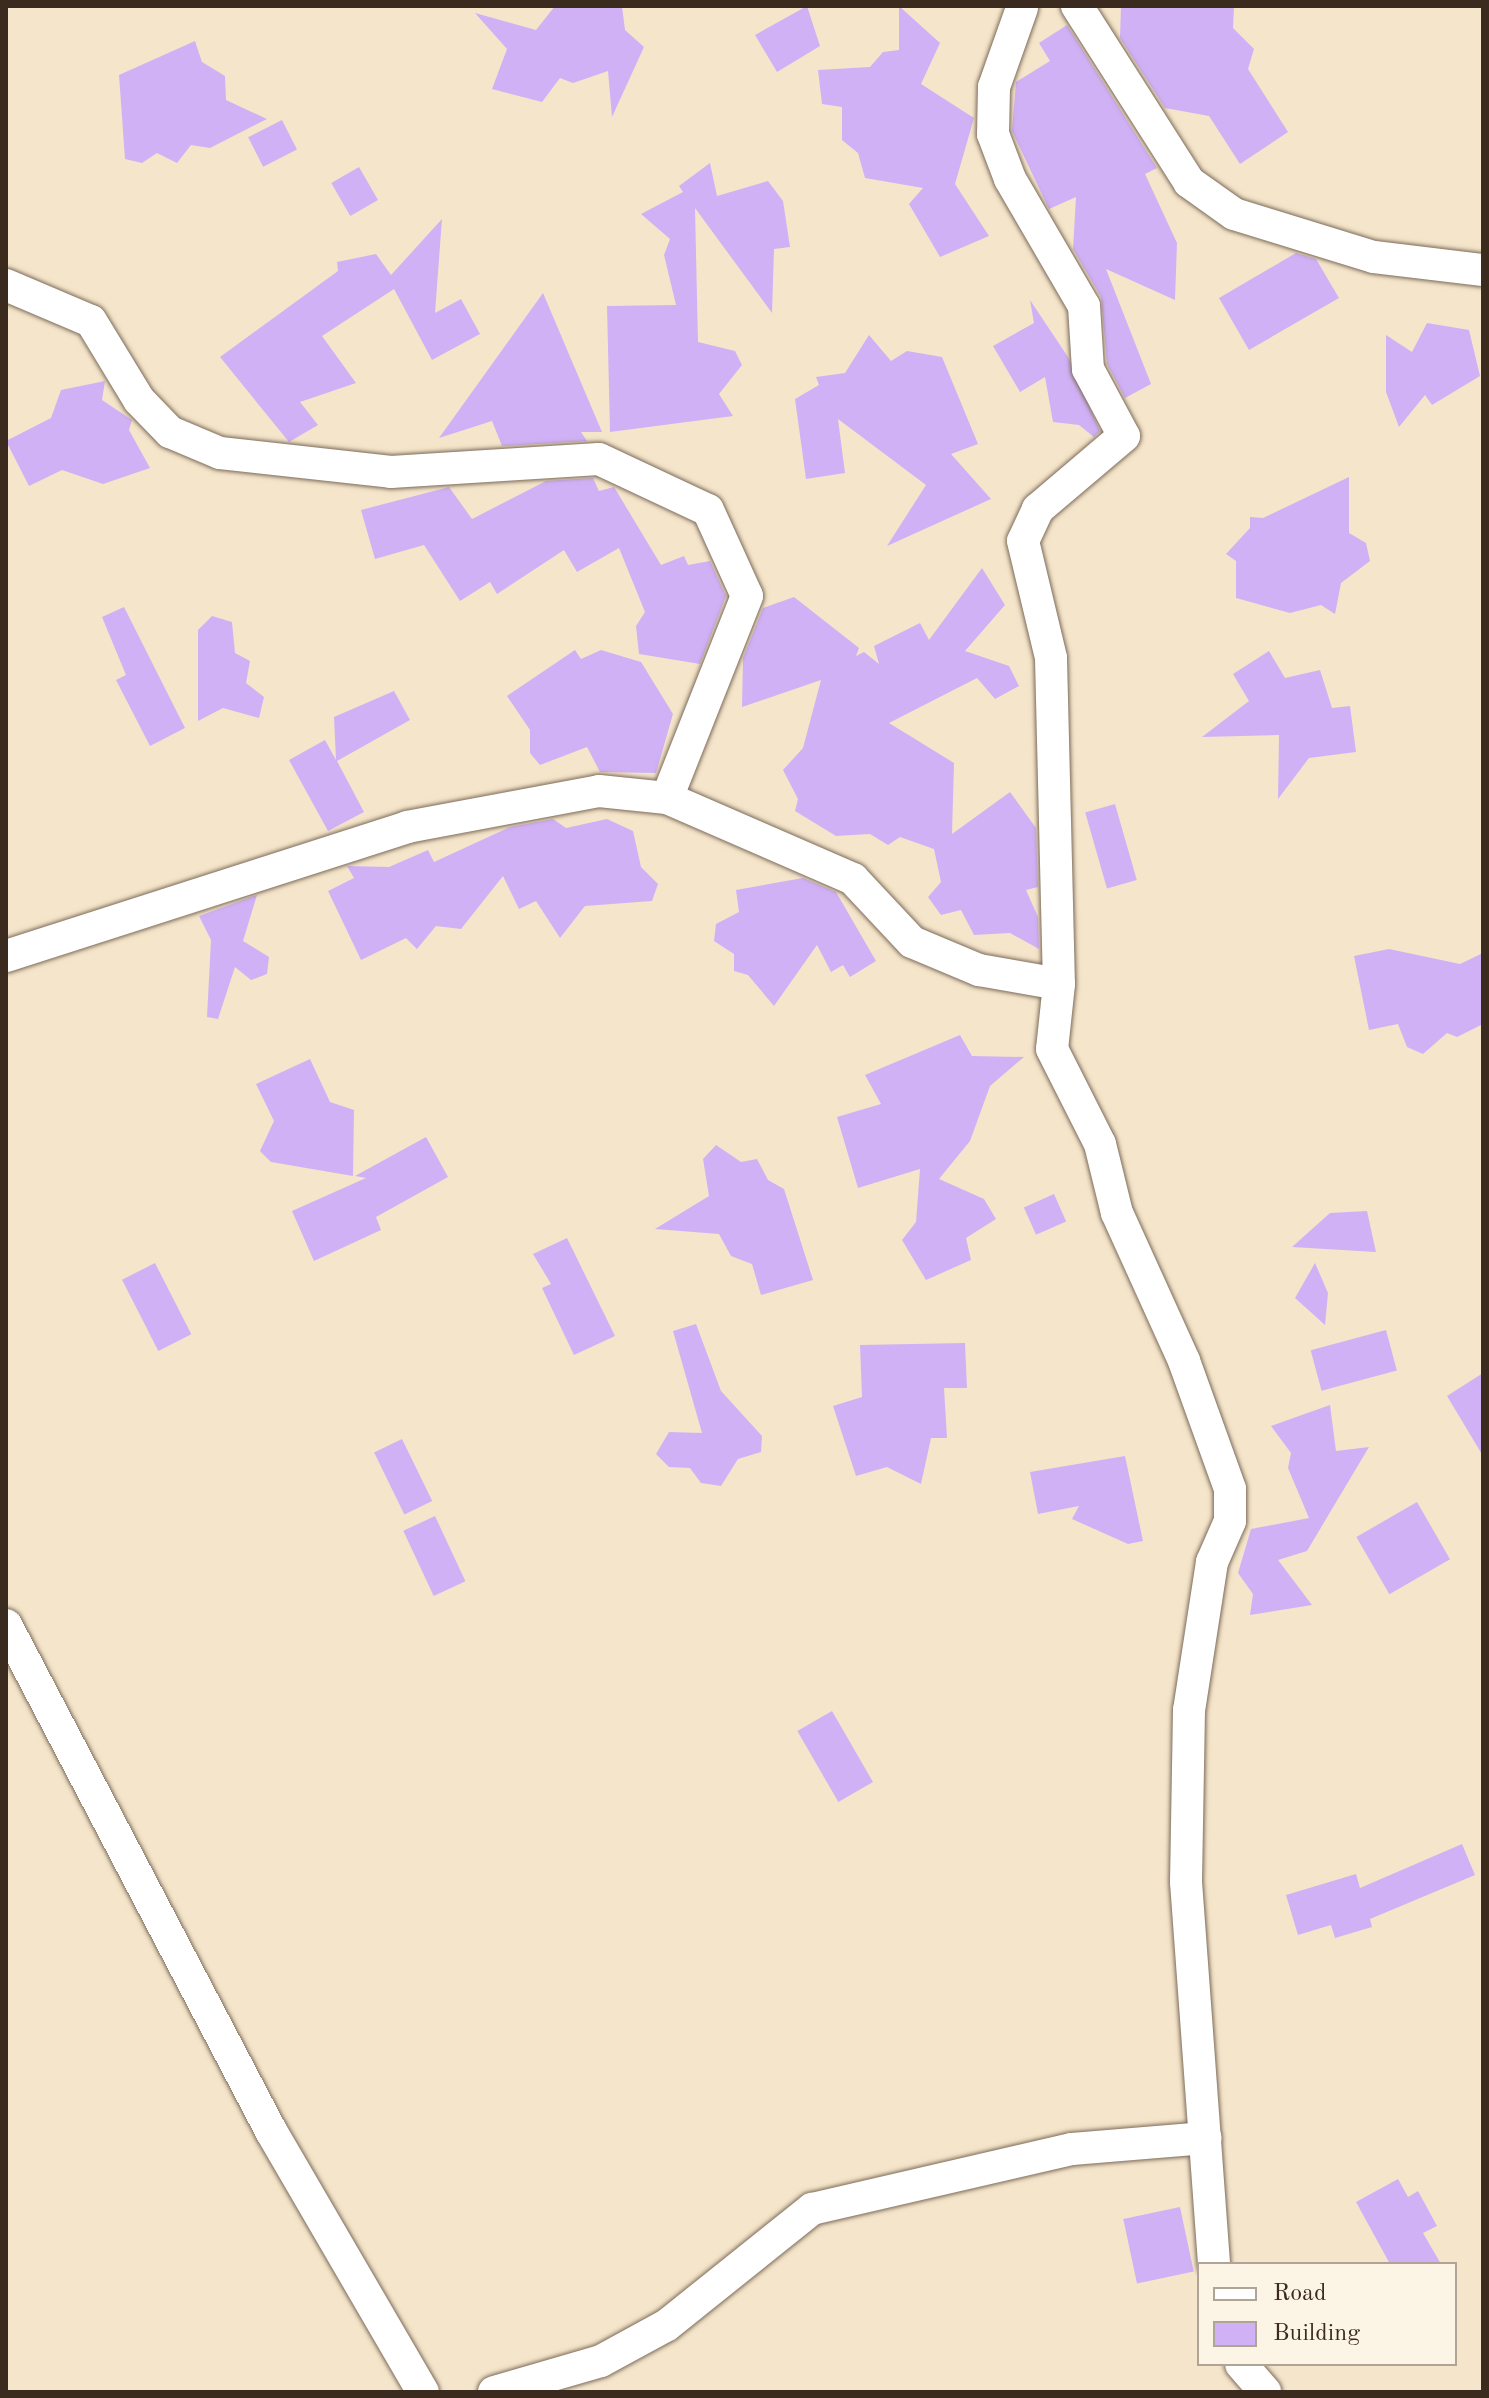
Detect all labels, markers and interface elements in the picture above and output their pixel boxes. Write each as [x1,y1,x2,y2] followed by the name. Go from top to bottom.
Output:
[1197,2262,1457,2366] legend
[1273,2282,1326,2306] text: Road
[1273,2322,1360,2346] text: Building

